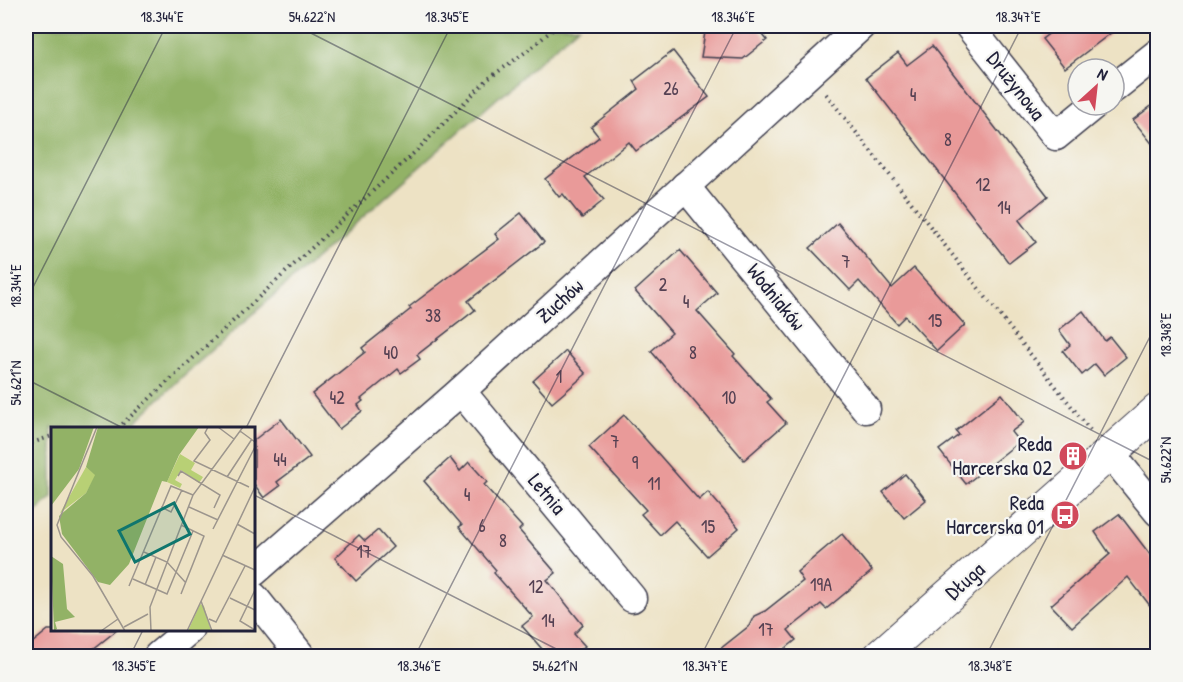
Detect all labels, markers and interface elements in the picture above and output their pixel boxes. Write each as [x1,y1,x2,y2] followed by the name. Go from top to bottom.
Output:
[140,6,184,27] text: 18.344°E
[289,6,335,27] text: 54.622°N
[425,6,469,27] text: 18.345°E
[711,6,755,27] text: 18.346°E
[995,6,1041,27] text: 18.347°E
[980,45,1053,126] street label: Drużynowa
[1066,57,1126,117] north arrow
[1094,62,1112,86] text: N
[663,76,679,101] house number: 26
[910,82,917,107] house number: 4
[944,127,952,152] house number: 8
[976,172,991,197] house number: 12
[997,195,1011,220] house number: 14
[842,249,851,274] house number: 7
[740,257,813,337] street label: Wodniaków
[5,264,26,308] text: 18.344°E
[530,272,590,330] street label: Zuchów
[659,272,668,297] house number: 2
[683,289,690,314] house number: 4
[425,303,441,328] house number: 38
[928,308,942,333] house number: 15
[1155,313,1176,357] text: 18.348°E
[384,340,398,365] house number: 40
[689,340,697,365] house number: 8
[5,360,26,406] text: 54.621°N
[556,364,562,389] house number: 1
[329,385,345,410] house number: 42
[722,385,736,410] house number: 10
[51,427,255,631] inset map
[611,429,620,454] house number: 7
[952,429,1052,482] place label: Reda Harcerska 02
[1155,437,1176,483] text: 54.622°N
[1057,440,1089,472] building icon: Reda Harcerska 02
[273,447,287,472] house number: 44
[632,450,639,475] house number: 9
[522,467,573,521] street label: Letnia
[647,471,661,496] house number: 11
[464,482,471,507] house number: 4
[946,488,1044,541] place label: Reda Harcerska 01
[1049,499,1081,531] bus stop icon: Reda Harcerska 01
[478,513,486,538] house number: 6
[701,514,715,539] house number: 15
[499,528,507,553] house number: 8
[356,539,372,564] house number: 17
[939,555,991,606] street label: Długa
[810,572,832,597] house number: 19A
[529,574,544,599] house number: 12
[541,608,555,633] house number: 14
[758,617,774,642] house number: 17
[112,655,156,676] text: 18.345°E
[397,655,441,676] text: 18.346°E
[532,655,578,676] text: 54.621°N
[682,655,728,676] text: 18.347°E
[968,655,1012,676] text: 18.348°E

